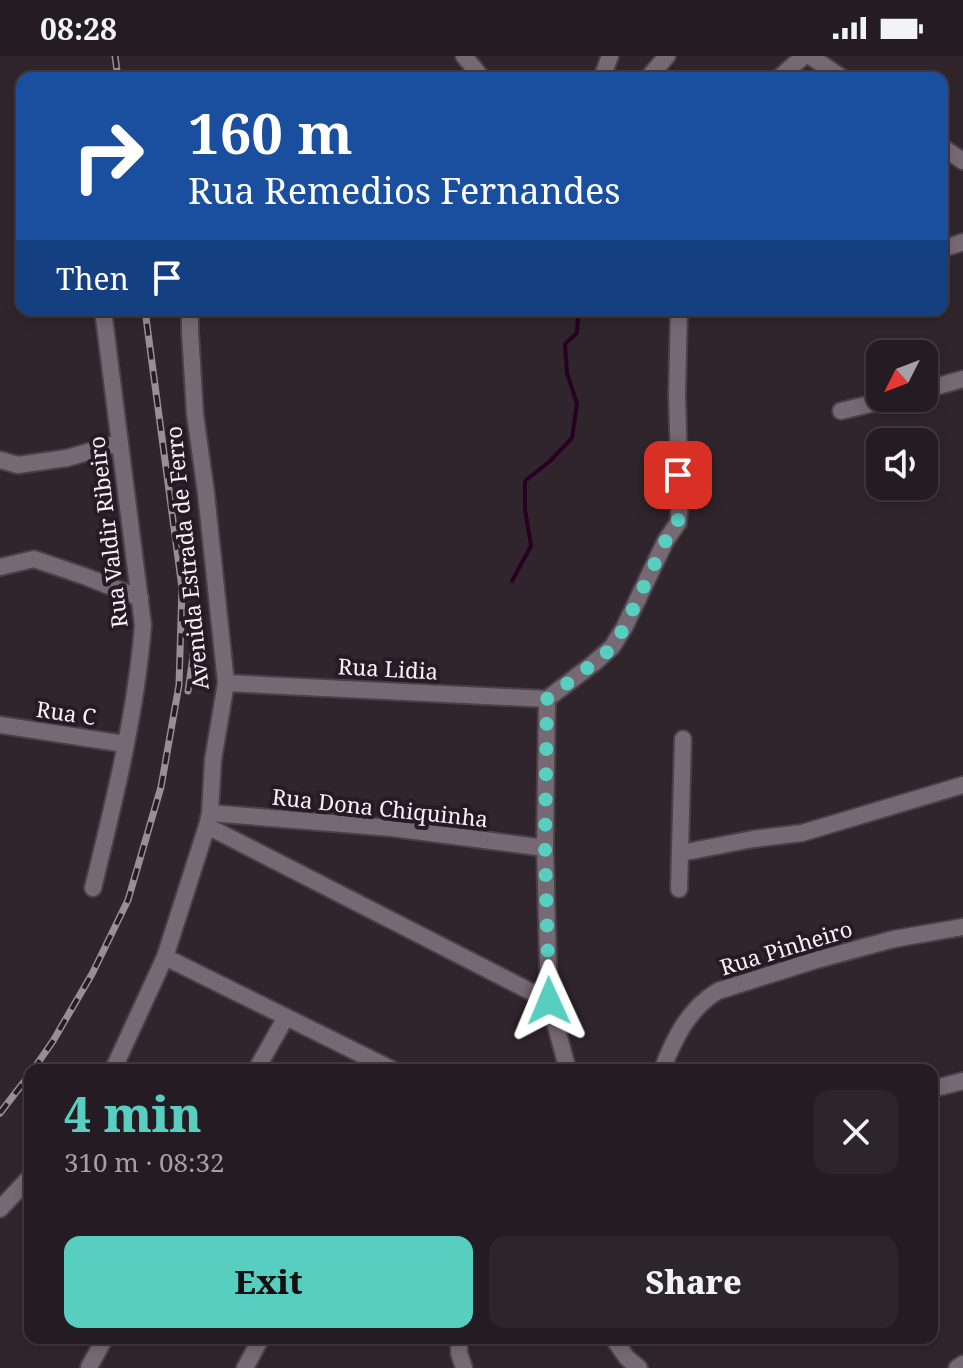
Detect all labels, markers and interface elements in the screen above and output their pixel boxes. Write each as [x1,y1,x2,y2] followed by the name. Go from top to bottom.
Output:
[40,8,117,49] text: 08:28
[188,94,353,170] text: 160 m
[56,104,160,208] icon: right
[188,166,621,215] text: Rua Remedios Fernandes
[145,256,189,300] icon: arrive
[56,258,129,299] text: Then
[866,340,938,412] north arrow
[866,340,938,500] map controls
[157,425,215,692] street label: Avenida Estrada de Ferro
[866,428,938,500] button: sound
[80,435,134,630] street label: Rua Valdir Ribeiro
[644,441,712,509] pin
[656,453,700,497] icon: arrive
[337,650,439,686] street label: Rua Lidia
[34,693,98,731] street label: Rua C
[271,781,490,833] street label: Rua Dona Chiquinha
[716,913,856,981] street label: Rua Pinheiro
[507,959,591,1043] position arrow
[64,1081,202,1146] text: 4 min
[814,1090,898,1174] button: close
[64,1144,225,1180] text: 310 m · 08:32
[64,1236,473,1328] button: Exit
[489,1236,898,1328] button: Share

